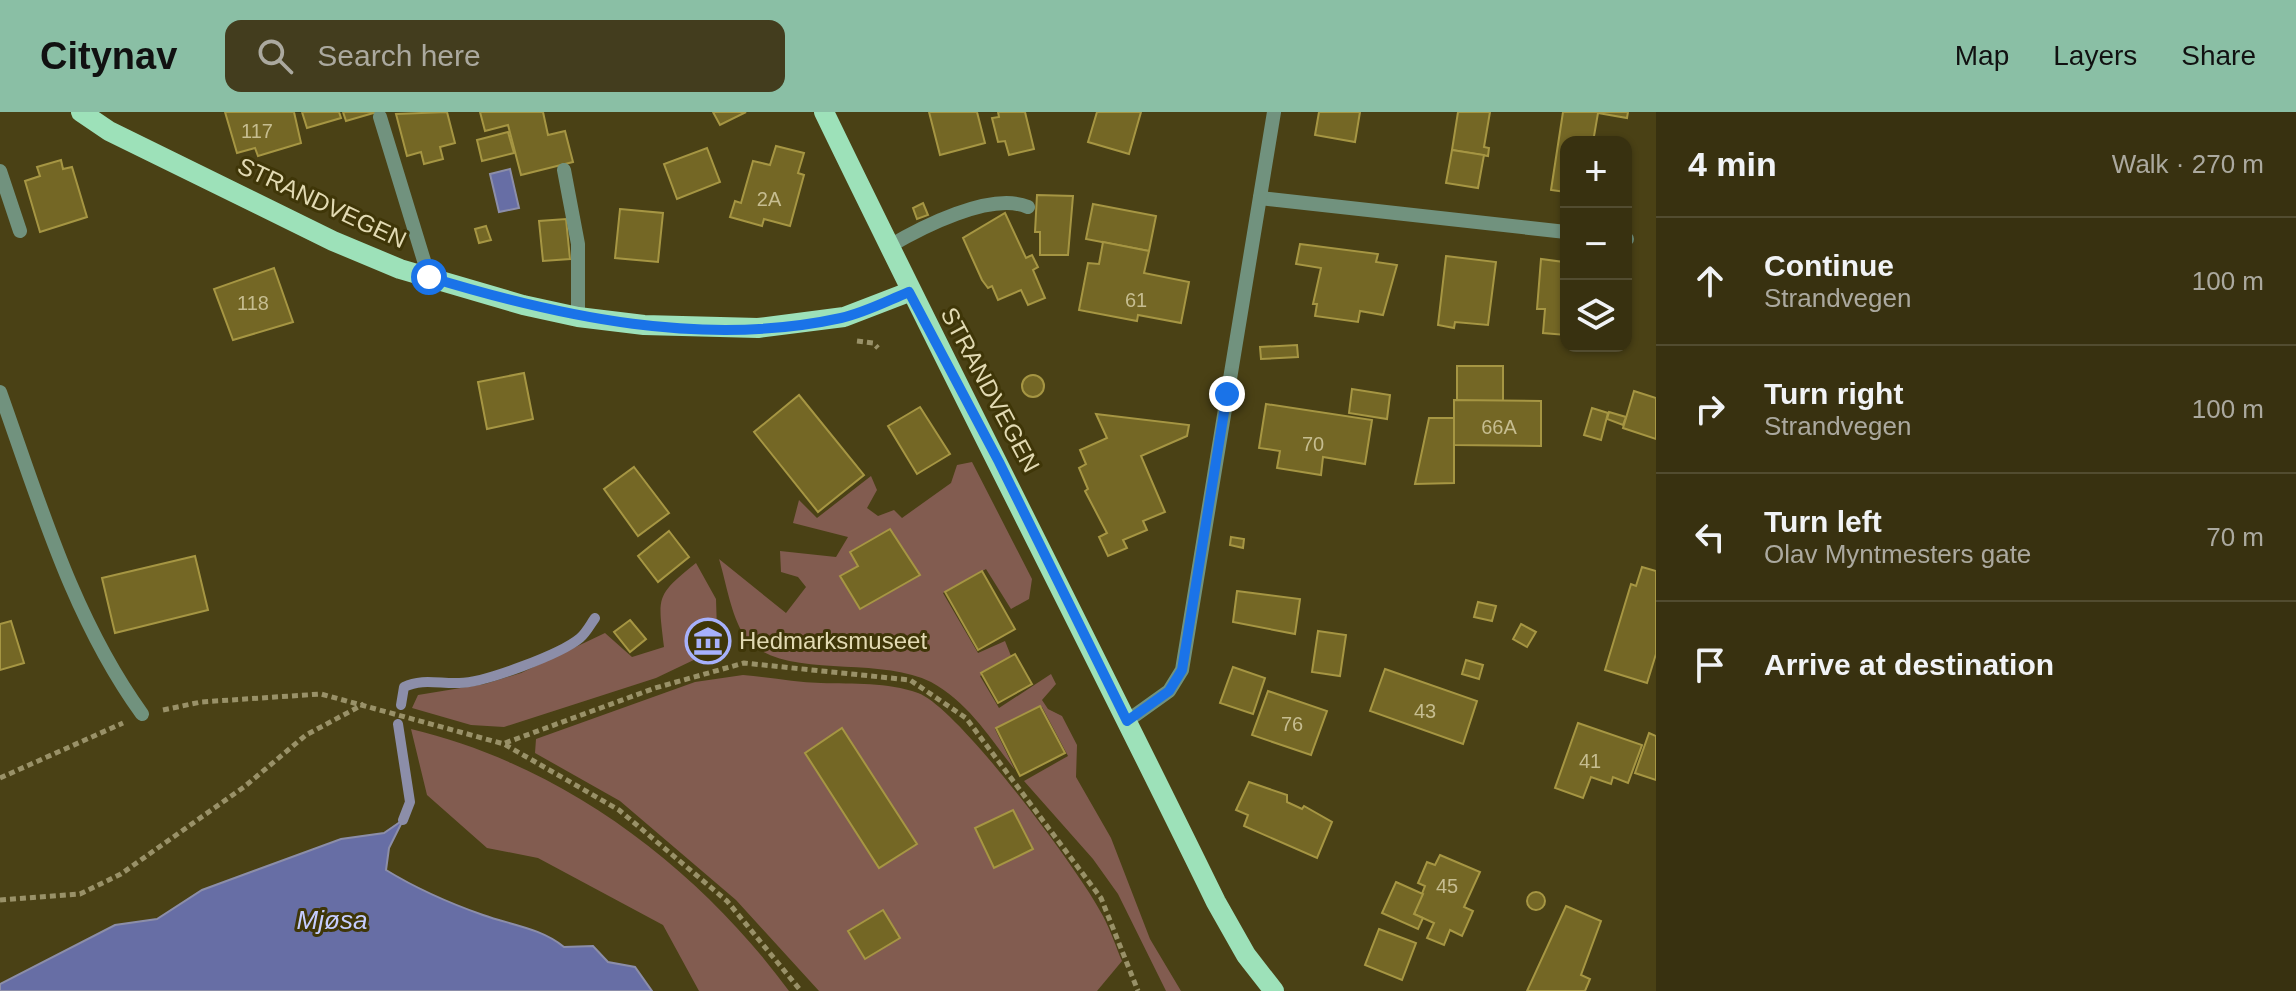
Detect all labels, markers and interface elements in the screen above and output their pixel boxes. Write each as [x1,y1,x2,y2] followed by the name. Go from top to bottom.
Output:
[225,20,785,92] search box
[253,34,297,78] icon: search
[40,35,177,77] text: Citynav
[317,39,481,72] text: Search here
[1955,40,2009,71] text: Map
[2053,40,2137,71] text: Layers
[2181,40,2256,71] text: Share
[241,120,273,142] house number: 117
[1560,136,1632,352] map controls
[1560,136,1632,208] button: +
[1688,145,1777,183] text: 4 min
[2112,149,2264,179] text: Walk · 270 m
[234,152,411,253] street label: STRANDVEGEN
[757,188,782,210] house number: 2A
[1560,208,1632,280] button: −
[1764,249,1894,282] text: Continue
[411,259,447,295] route start
[1688,259,1732,303] icon: ahead
[2192,266,2264,296] text: 100 m
[1560,280,1632,352] button: layers
[1764,283,1911,313] text: Strandvegen
[1125,289,1147,311] house number: 61
[237,292,269,314] house number: 118
[936,303,1045,477] street label: STRANDVEGEN
[1209,376,1245,412] route end
[1764,377,1903,410] text: Turn right
[1688,387,1732,431] icon: right
[2192,394,2264,424] text: 100 m
[1764,411,1911,441] text: Strandvegen
[1481,416,1517,438] house number: 66A
[1302,433,1324,455] house number: 70
[1764,505,1882,538] text: Turn left
[1688,515,1732,559] icon: left
[2206,522,2264,552] text: 70 m
[1764,539,2031,569] text: Olav Myntmesters gate
[684,617,732,665] museum icon: Hedmarksmuseet
[739,627,927,654] place label: Hedmarksmuseet
[1688,643,1732,687] icon: arrive
[1764,648,2054,681] text: Arrive at destination
[1414,700,1436,722] house number: 43
[1281,713,1303,735] house number: 76
[1579,750,1601,772] house number: 41
[1436,875,1458,897] house number: 45
[297,905,367,935] water label: Mjøsa

